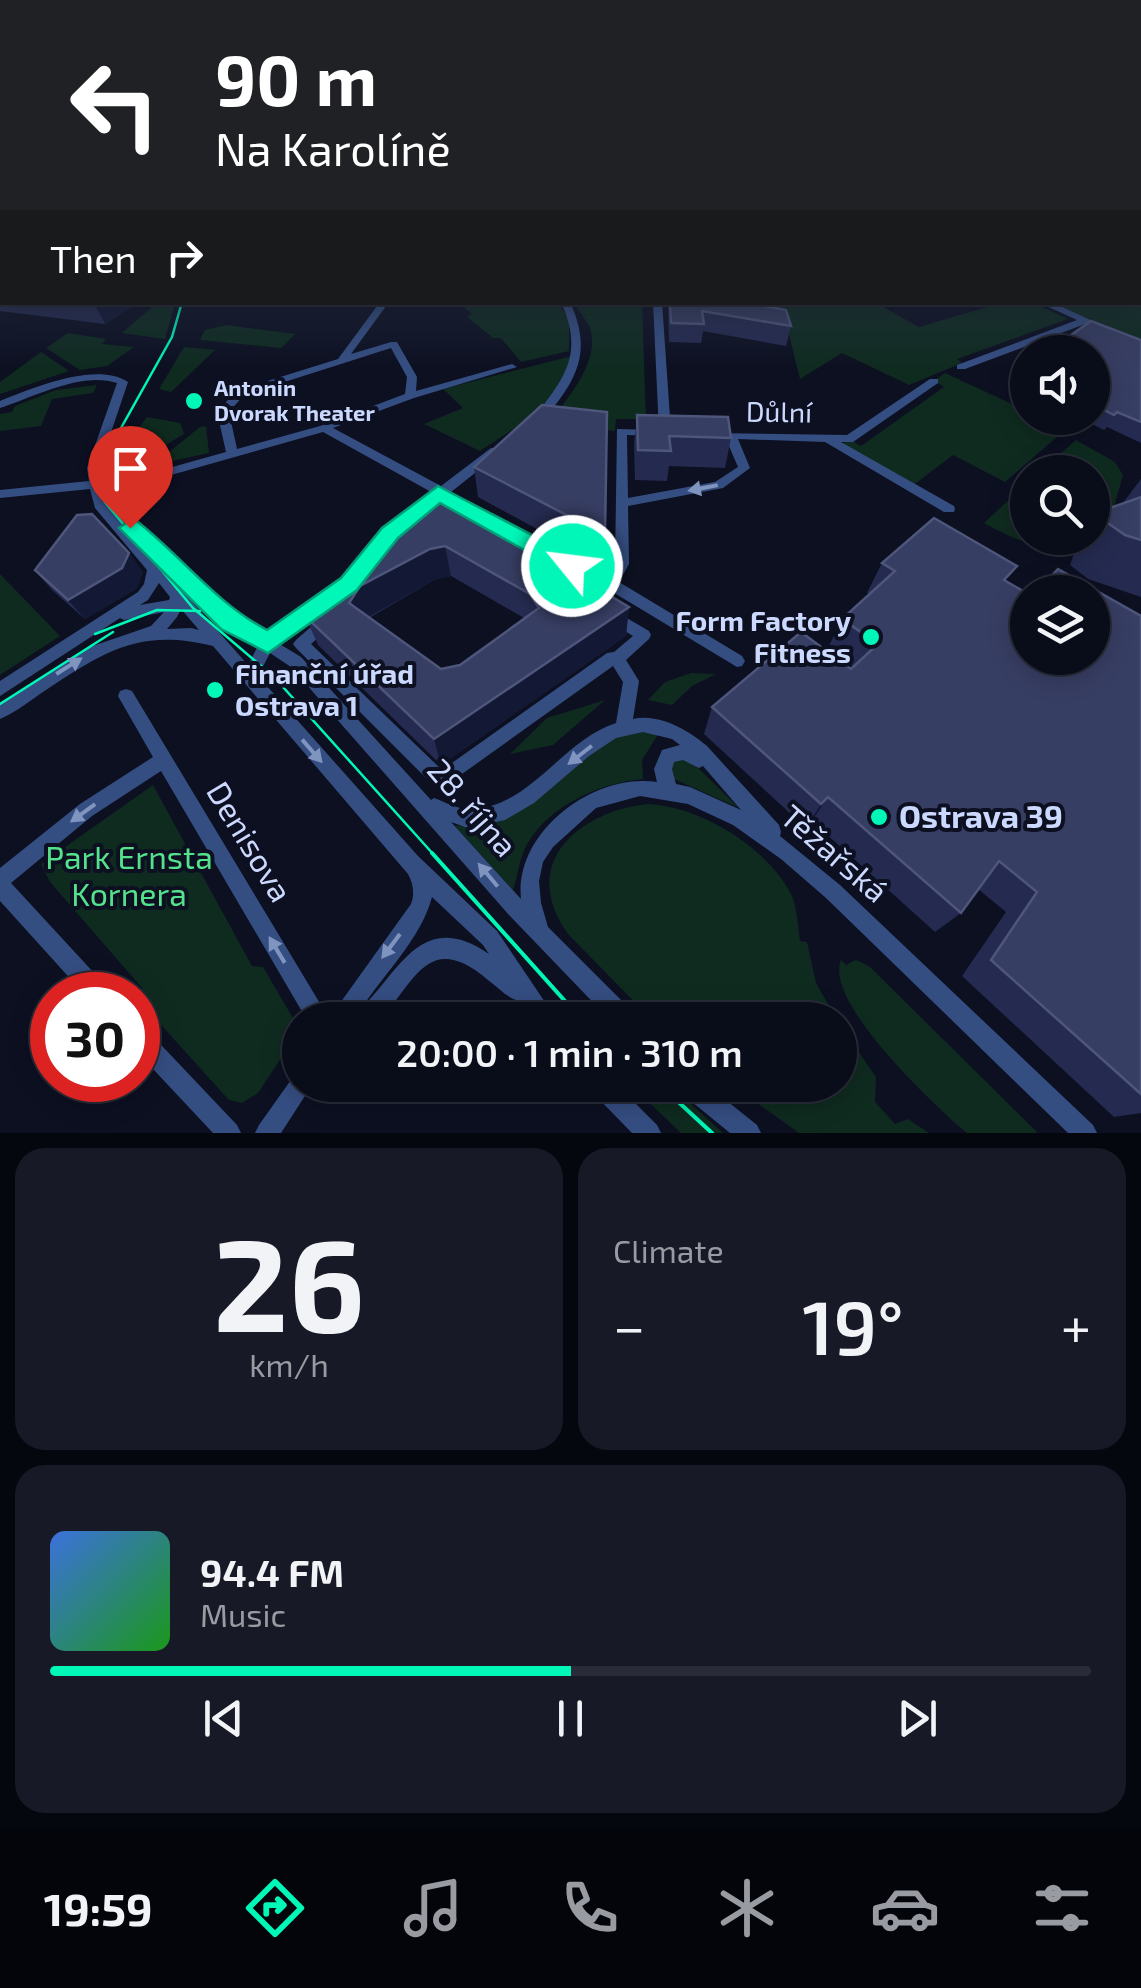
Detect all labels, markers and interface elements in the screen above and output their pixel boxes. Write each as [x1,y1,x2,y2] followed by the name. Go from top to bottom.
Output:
[215,36,377,120] text: 90 m
[50,40,180,170] icon: left
[215,121,451,175] text: Na Karolíně
[157,230,212,285] icon: right
[50,235,137,281] text: Then
[1010,335,1110,675] map controls
[1010,335,1110,435] button: sound
[214,374,375,425] place label: Antonin Dvorak Theater
[183,390,205,412] marker: Antonin Dvorak Theater
[746,393,813,429] street label: Důlní
[88,426,173,529] pin
[103,441,158,496] icon: arrive
[1010,455,1110,555] button: search
[687,481,718,496] one-way arrow
[520,514,624,618] position arrow
[1010,575,1110,675] button: layers
[676,603,851,669] place label: Form Factory Fitness
[860,626,882,648] marker: Form Factory Fitness
[235,656,414,722] place label: Finanční úřad Ostrava 1
[55,658,83,675] one-way arrow
[204,679,226,701] marker: Finanční úřad Ostrava 1
[301,738,323,763] one-way arrow
[568,744,594,765] one-way arrow
[420,750,526,864] street label: 28. října
[200,774,301,908] street label: Denisova
[774,796,896,909] street label: Těžařská
[899,796,1063,834] place label: Ostrava 39
[70,802,96,822] one-way arrow
[868,806,890,828] marker: Ostrava 39
[45,837,213,912] park label: Park Ernsta Kornera
[478,863,499,888] one-way arrow
[381,933,401,959] one-way arrow
[269,935,286,964] one-way arrow
[30,972,160,1102] speed limit sign: 30
[396,1029,743,1075] text: 20:00 · 1 min · 310 m
[213,1202,365,1358] text: 26
[613,1231,724,1269] text: Climate
[802,1280,904,1370] text: 19°
[613,1292,645,1358] text: −
[1061,1292,1091,1358] text: +
[249,1345,329,1383] text: km/h
[200,1549,344,1595] text: 94.4 FM
[200,1595,286,1633] text: Music
[196,1691,251,1746] icon: previous
[543,1691,598,1746] icon: pause
[890,1691,945,1746] icon: next
[240,1873,310,1943] icon: directions
[398,1873,468,1943] icon: music
[555,1873,625,1943] icon: phone
[712,1873,782,1943] icon: climate
[870,1873,940,1943] icon: car
[1027,1873,1097,1943] icon: filters
[44,1881,153,1935] text: 19:59

